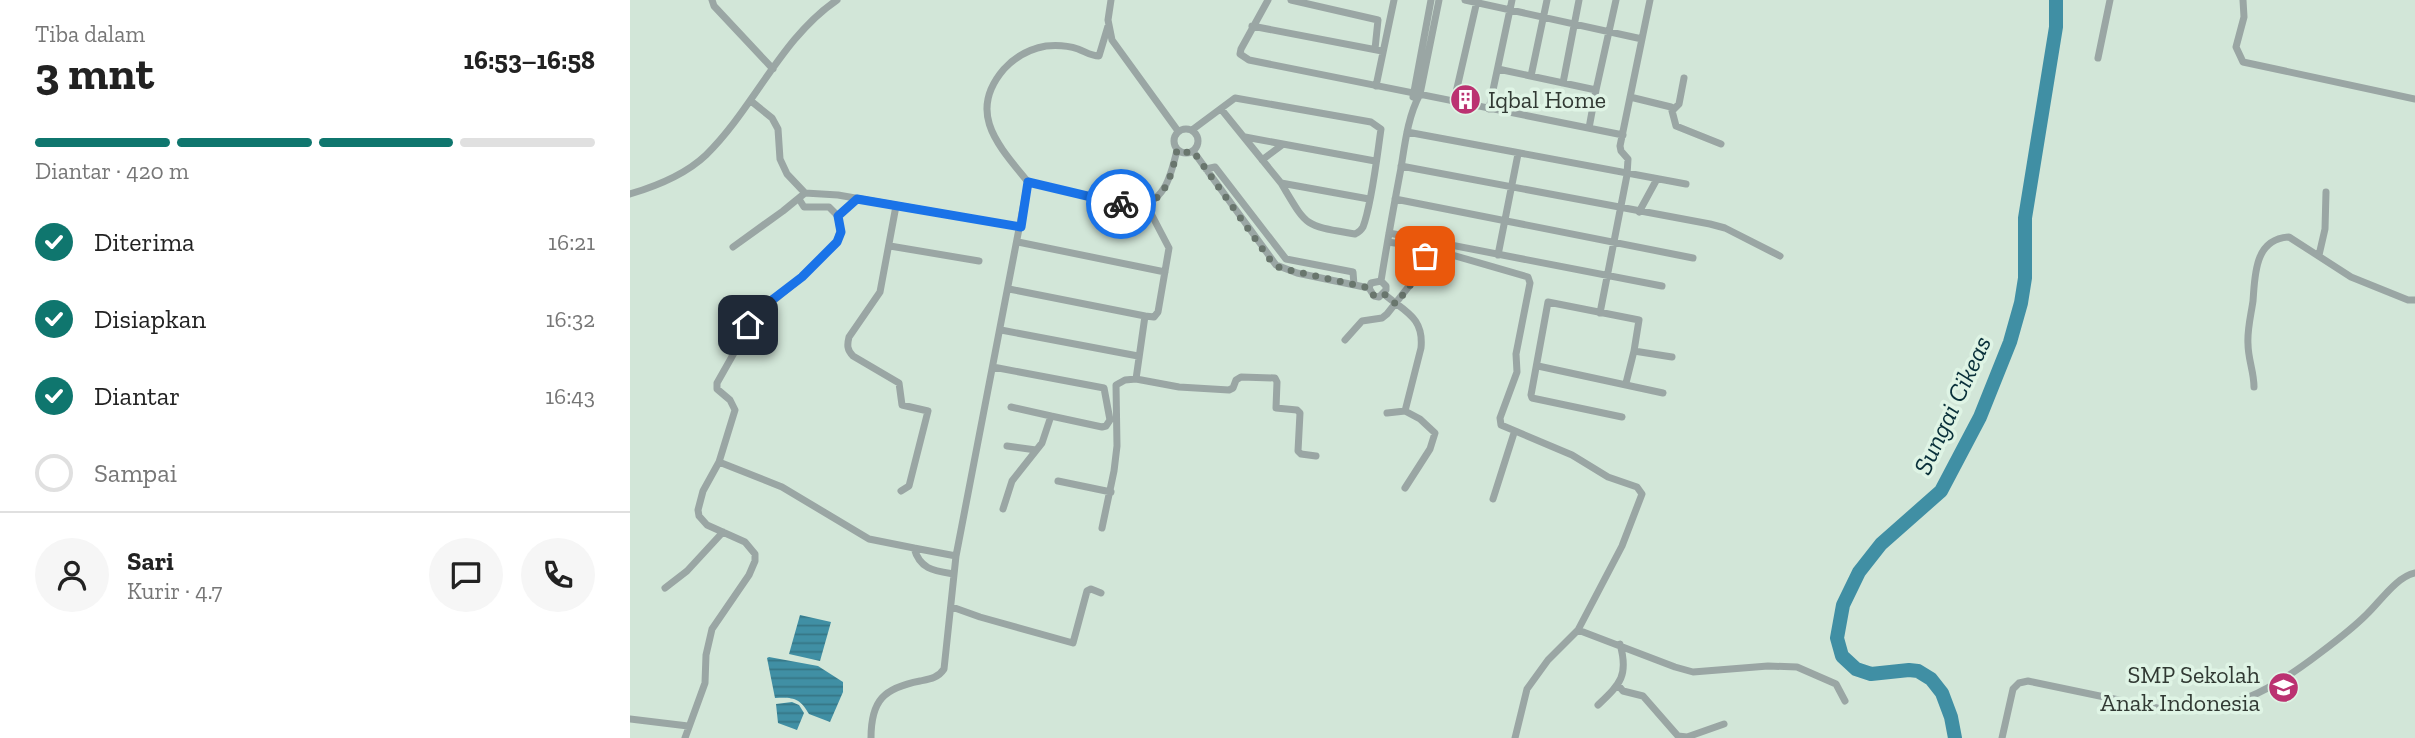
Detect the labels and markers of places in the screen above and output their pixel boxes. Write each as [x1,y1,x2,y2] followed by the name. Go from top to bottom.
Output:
[1448,82,1482,116] building icon: Iqbal Home
[1488,85,1606,114] place label: Iqbal Home
[1395,226,1455,286] pin
[718,295,778,355] pin
[2100,660,2261,717] place label: SMP Sekolah Anak Indonesia
[2266,671,2300,705] school or university icon: SMP Sekolah Anak Indonesia

